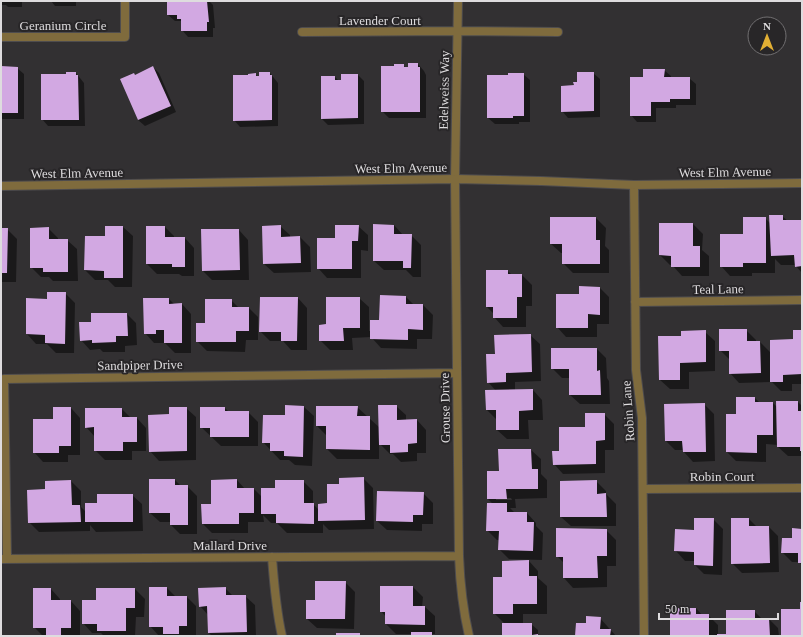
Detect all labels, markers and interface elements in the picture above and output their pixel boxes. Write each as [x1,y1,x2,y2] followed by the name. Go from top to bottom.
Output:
[339,13,421,28] street label: Lavender Court
[747,16,787,56] north arrow
[20,18,107,33] street label: Geranium Circle
[763,20,771,32] text: N
[436,50,452,130] street label: Edelweiss Way
[355,160,448,176] street label: West Elm Avenue
[679,164,772,180] street label: West Elm Avenue
[31,165,124,181] street label: West Elm Avenue
[692,281,744,297] street label: Teal Lane
[97,357,183,373] street label: Sandpiper Drive
[437,372,453,443] street label: Grouse Drive
[618,380,638,442] street label: Robin Lane
[690,469,755,484] street label: Robin Court
[193,538,267,553] street label: Mallard Drive
[659,595,778,621] scale bar
[665,602,690,616] text: 50 m

